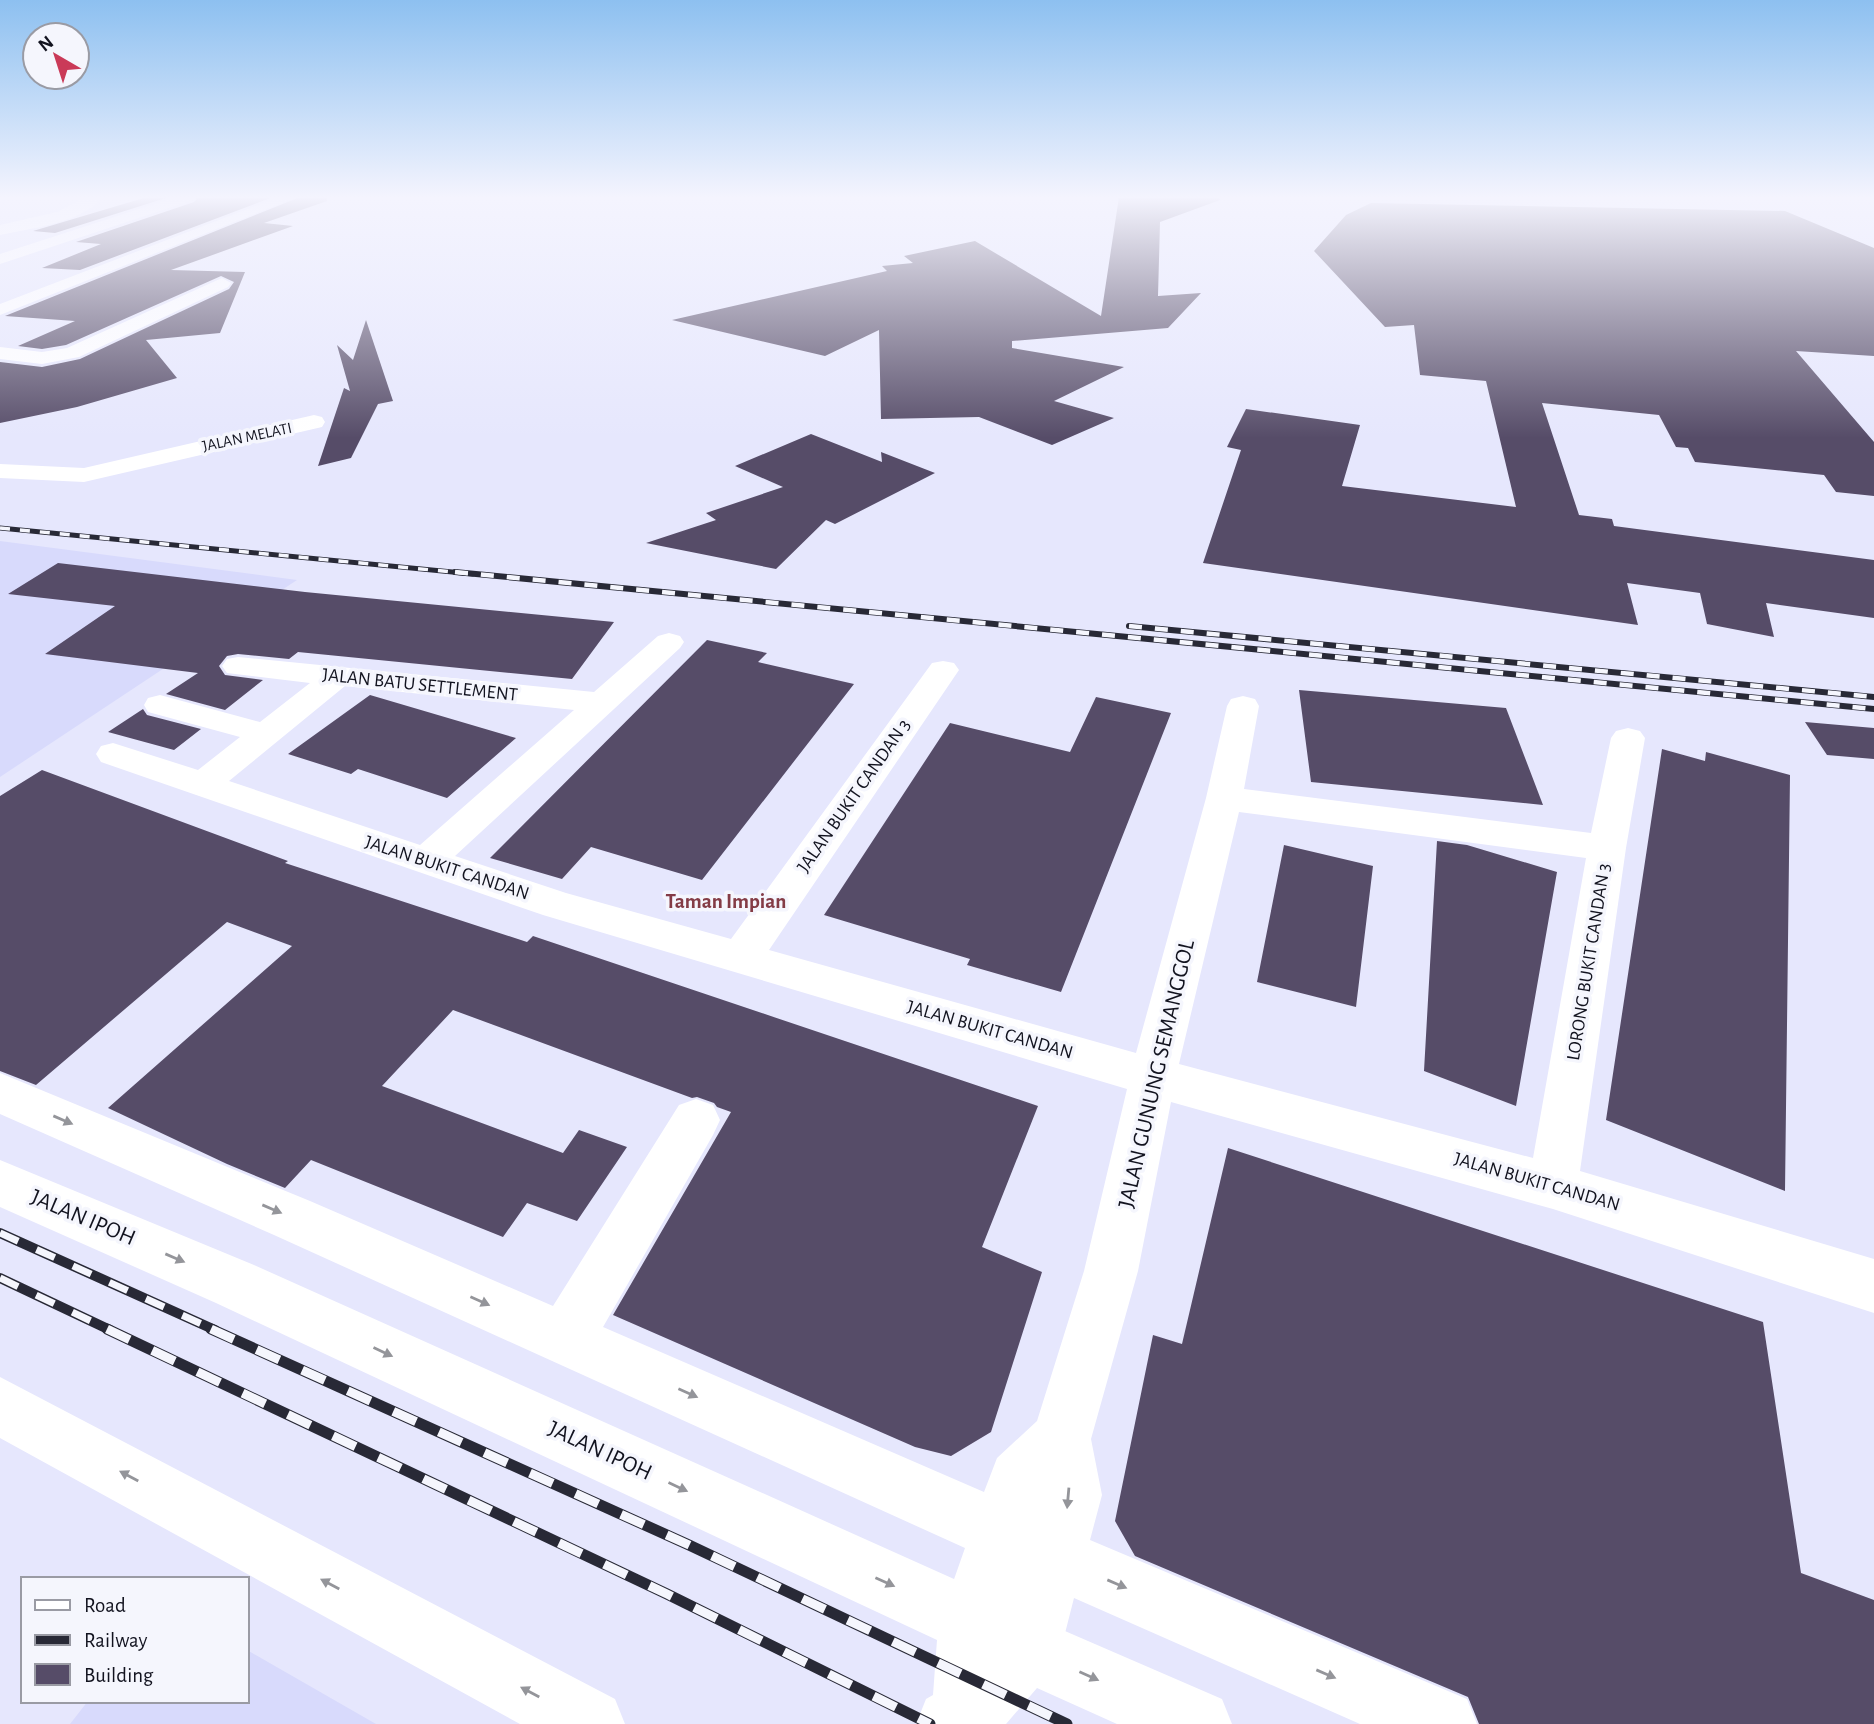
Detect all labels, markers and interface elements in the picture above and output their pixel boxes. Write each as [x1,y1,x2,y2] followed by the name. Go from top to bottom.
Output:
[21,21,91,91] north arrow
[35,32,57,55] text: N
[201,420,293,454] street label: JALAN MELATI
[321,665,519,705] street label: JALAN BATU SETTLEMENT
[794,716,914,876] street label: JALAN BUKIT CANDAN 3
[363,832,531,904] street label: JALAN BUKIT CANDAN
[1564,862,1614,1062] street label: LORONG BUKIT CANDAN 3
[666,891,786,912] district label: Taman Impian
[1115,937,1199,1210] street label: JALAN GUNUNG SEMANGGOL
[905,997,1075,1063] street label: JALAN BUKIT CANDAN
[52,1115,73,1126] one-way arrow
[1452,1149,1622,1215] street label: JALAN BUKIT CANDAN
[27,1186,139,1250] street label: JALAN IPOH
[262,1204,283,1215] one-way arrow
[165,1252,185,1264] one-way arrow
[470,1295,490,1307] one-way arrow
[372,1347,393,1358] one-way arrow
[678,1387,698,1399] one-way arrow
[545,1417,655,1485] street label: JALAN IPOH
[120,1470,139,1482] one-way arrow
[668,1482,689,1493] one-way arrow
[1062,1487,1073,1509] one-way arrow
[21,1577,248,1703] legend
[875,1577,896,1588] one-way arrow
[320,1578,339,1590] one-way arrow
[1107,1579,1128,1590] one-way arrow
[84,1595,126,1616] text: Road
[84,1630,147,1651] text: Railway
[84,1665,154,1686] text: Building
[1316,1668,1336,1680] one-way arrow
[1079,1671,1100,1682] one-way arrow
[520,1686,540,1697] one-way arrow

